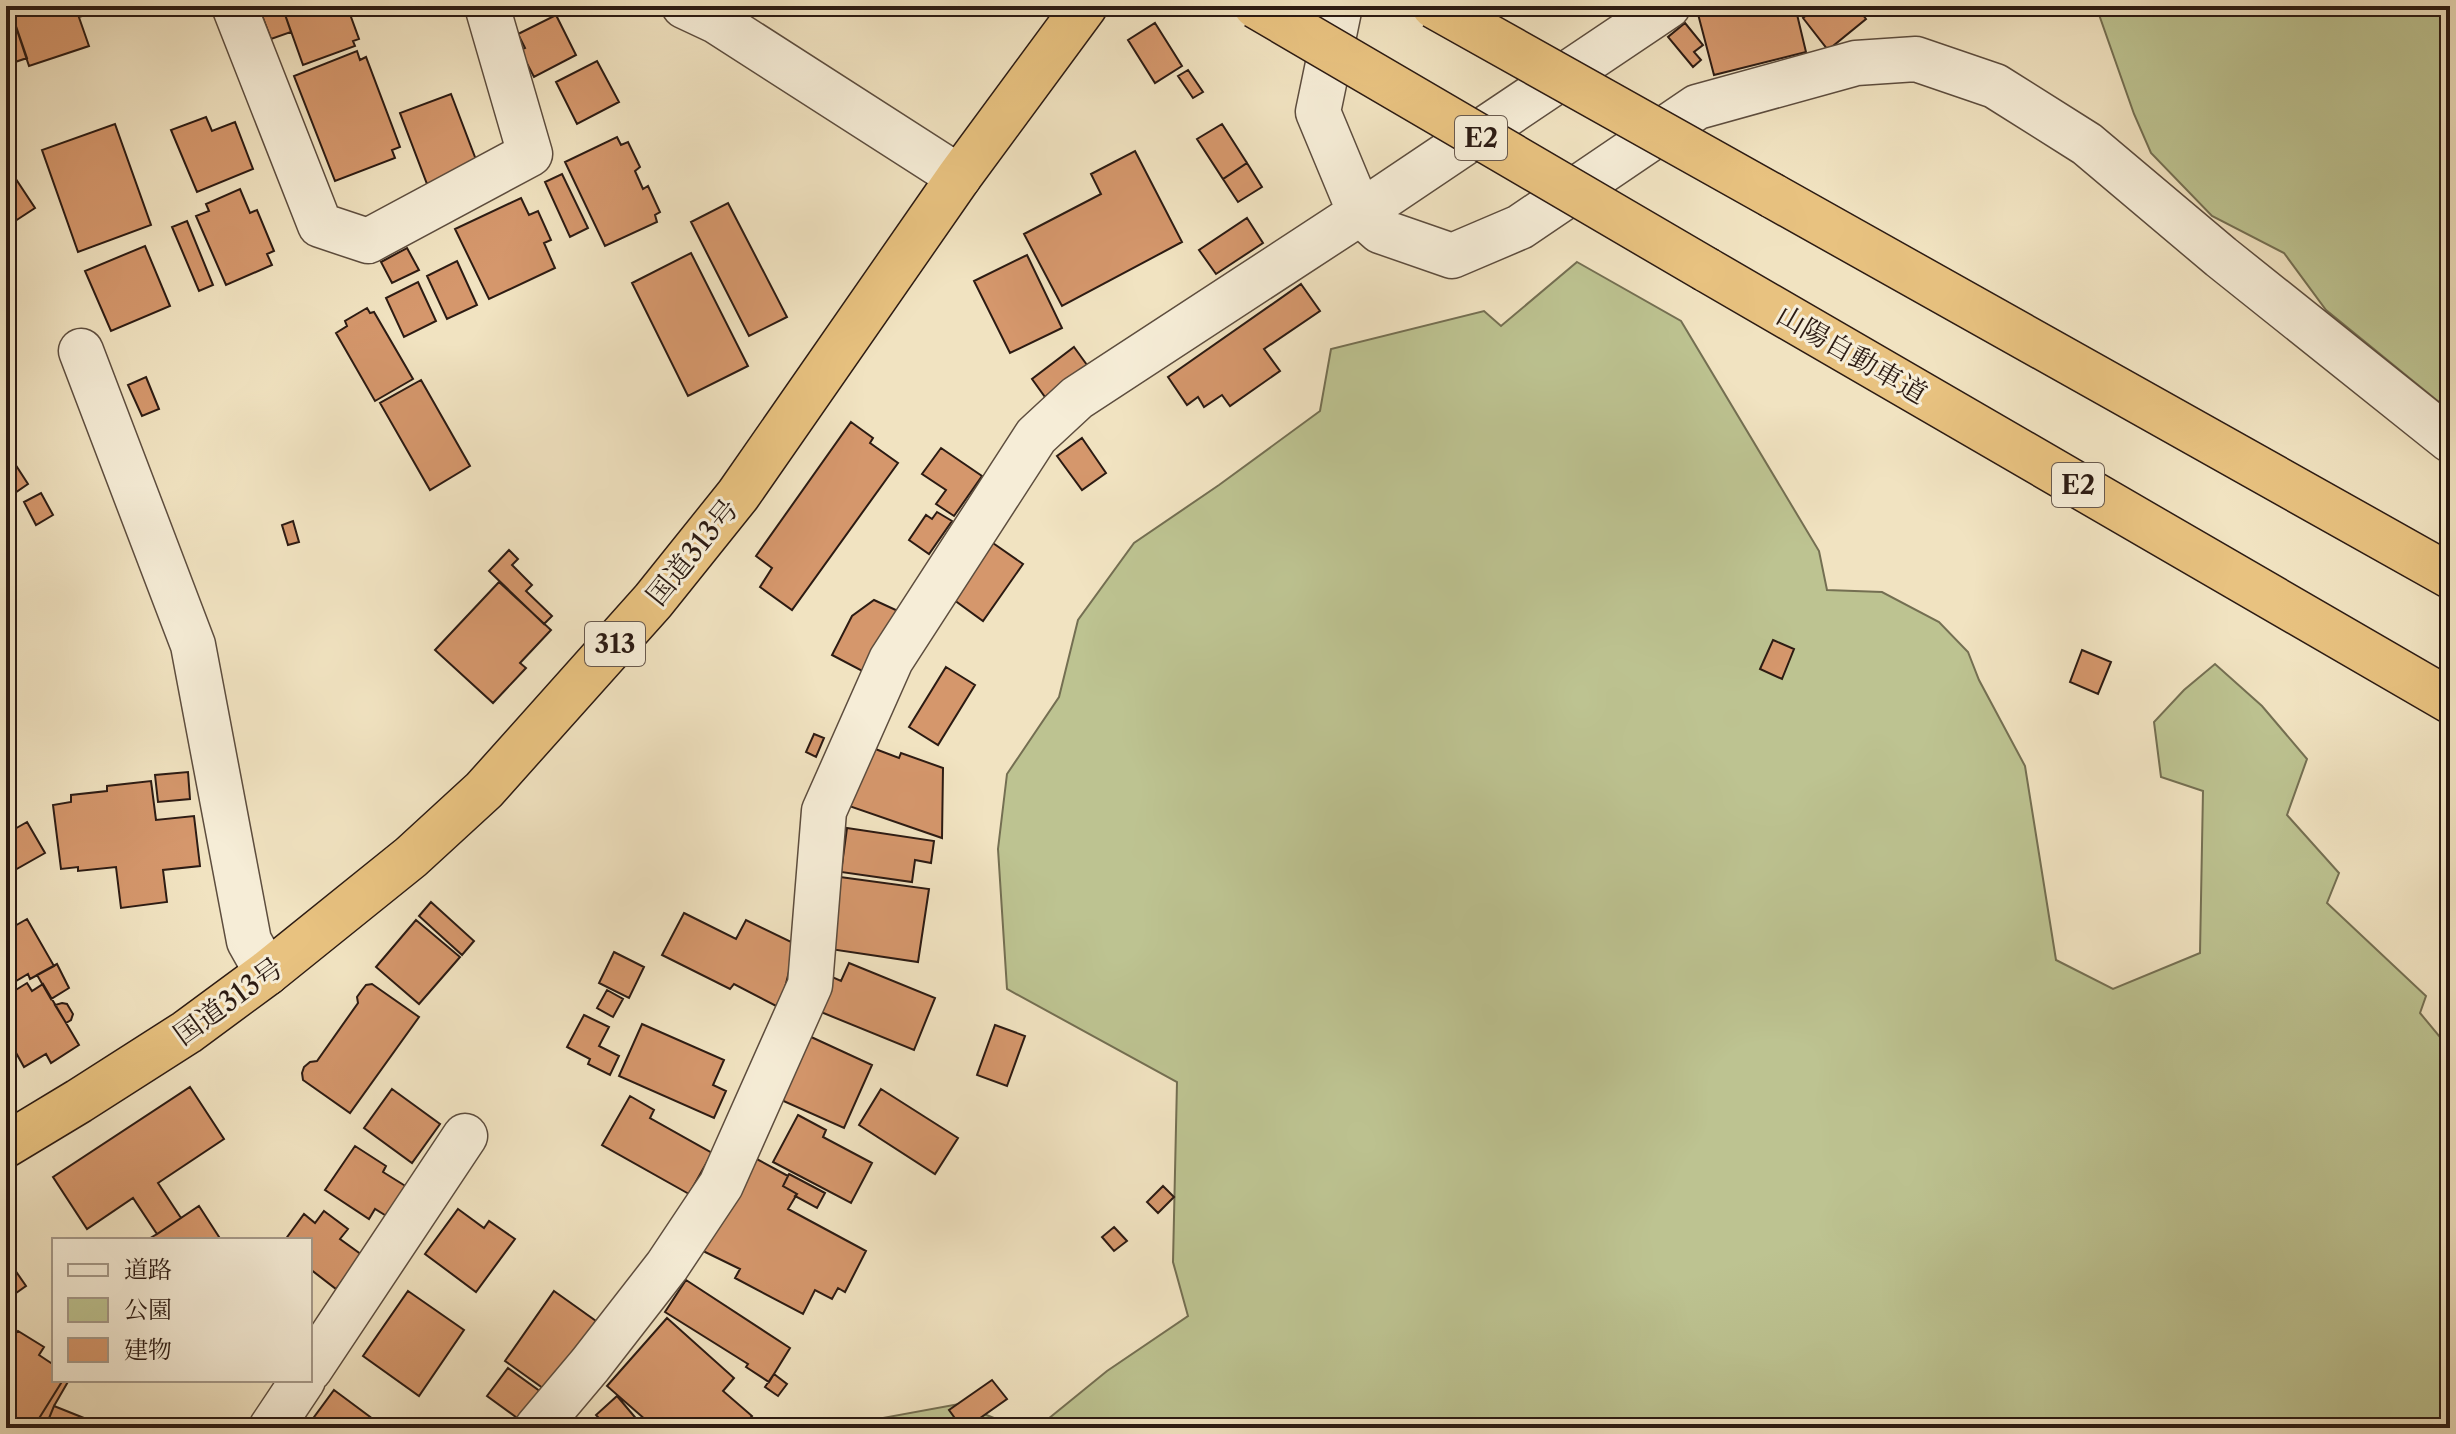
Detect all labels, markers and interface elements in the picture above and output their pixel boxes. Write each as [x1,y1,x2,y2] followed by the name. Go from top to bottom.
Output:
[1455,116,1507,160] road number: E2
[1771,297,1933,411] street label: 山陽自動車道
[2052,463,2104,507] road number: E2
[639,492,745,612] street label: 国道313号
[585,622,645,666] road number: 313
[167,950,289,1052] street label: 国道313号
[52,1238,312,1382] legend
[124,1255,172,1284] text: 道路
[124,1295,172,1324] text: 公園
[124,1335,172,1364] text: 建物

